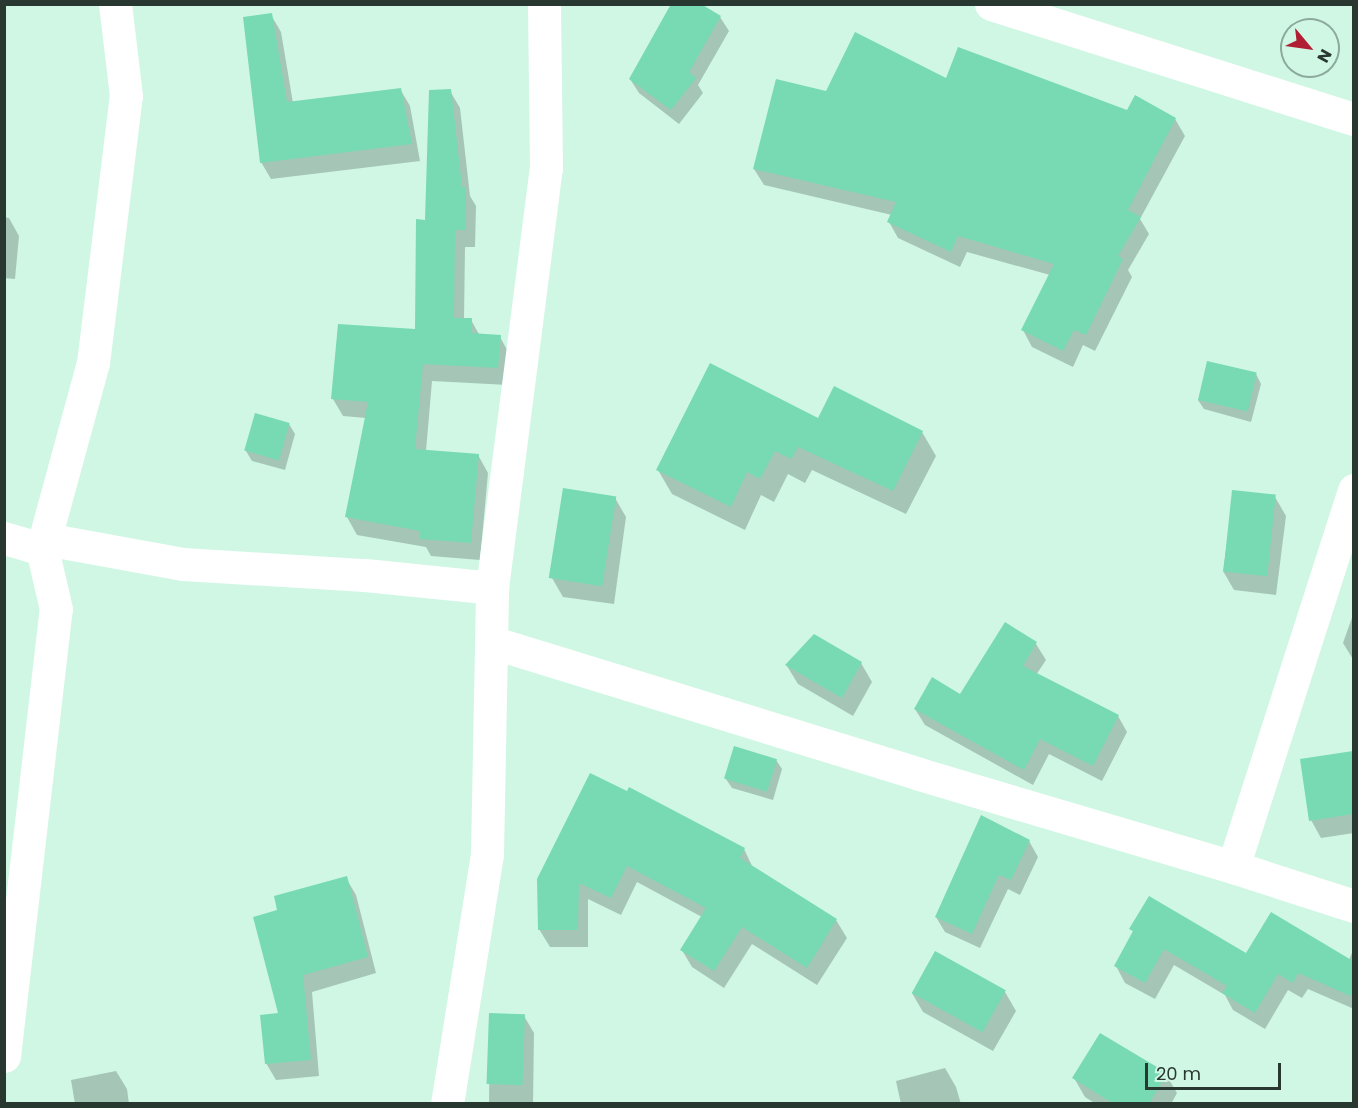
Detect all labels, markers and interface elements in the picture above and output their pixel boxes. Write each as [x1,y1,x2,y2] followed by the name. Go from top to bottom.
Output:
[1280,18,1340,78] north arrow
[1311,45,1337,67] text: N
[1148,1051,1284,1089] scale bar
[1156,1061,1201,1086] text: 20 m

